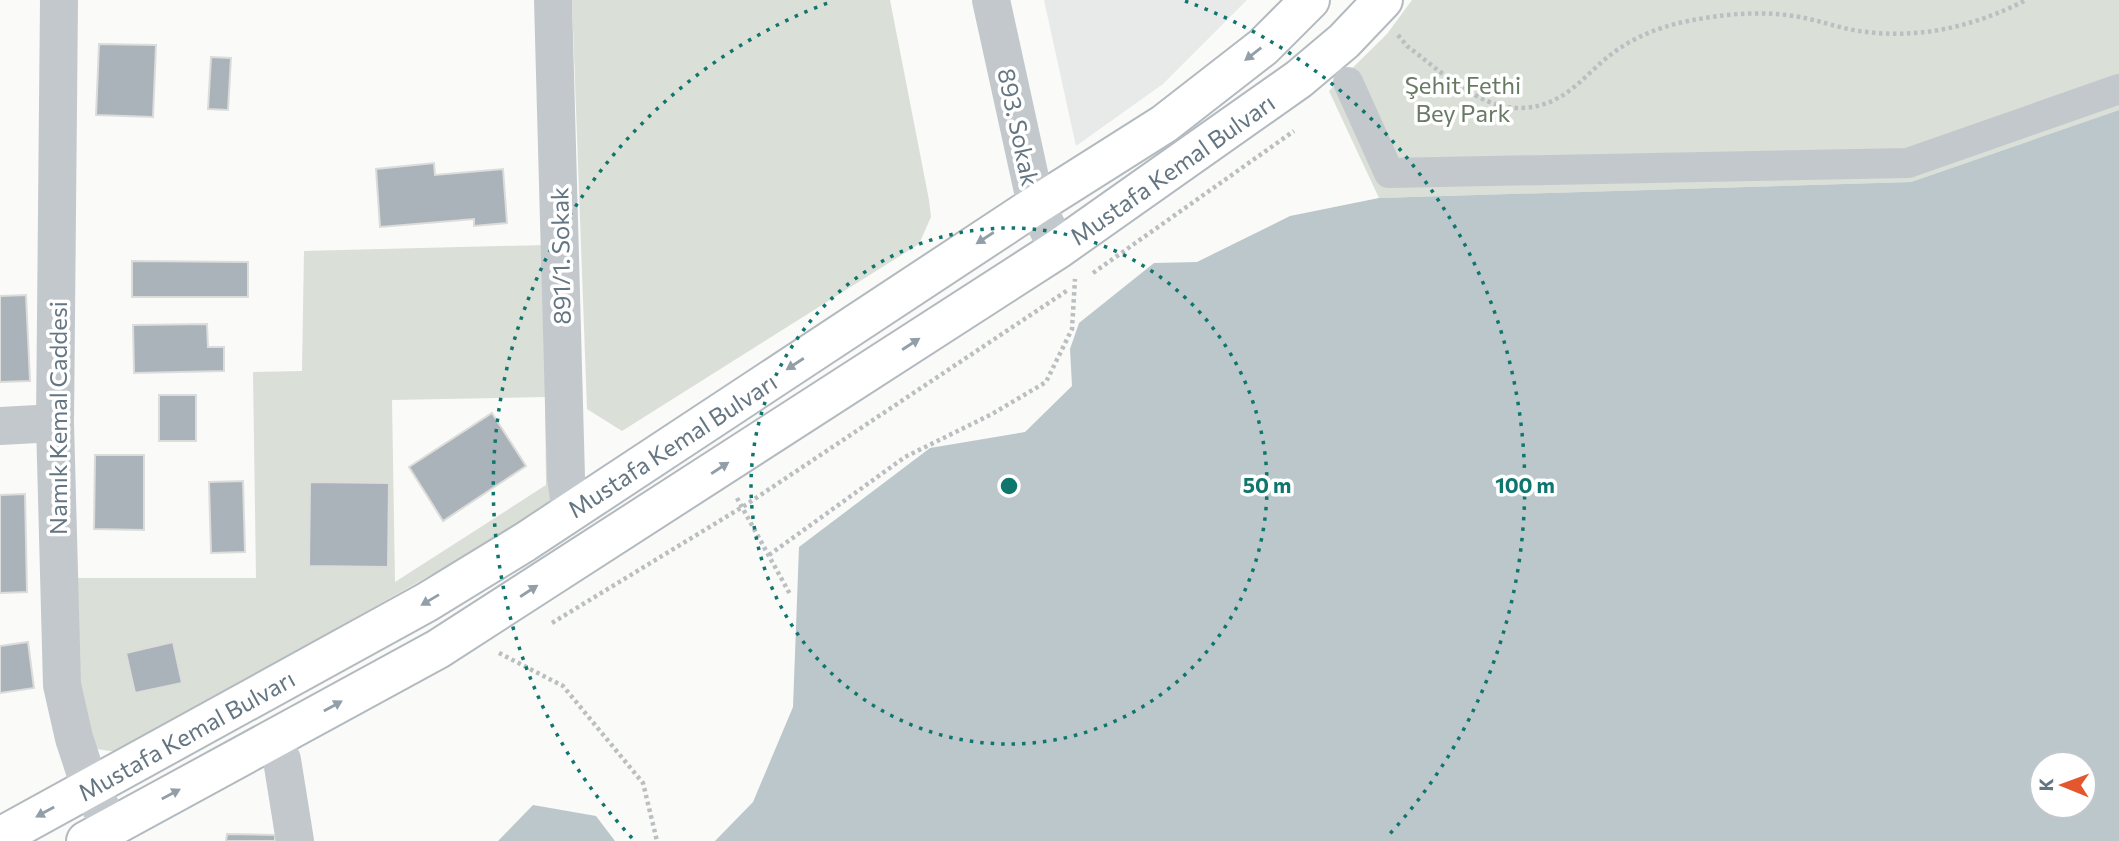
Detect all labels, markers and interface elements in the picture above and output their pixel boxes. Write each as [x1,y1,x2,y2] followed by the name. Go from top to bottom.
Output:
[1245,47,1263,62] one-way arrow
[992,65,1046,189] street label: 893. Sokak
[1405,70,1521,127] park label: Şehit Fethi Bey Park
[1064,87,1280,251] street label: Mustafa Kemal Bulvarı
[544,187,576,325] street label: 891/1. Sokak
[975,232,995,245] one-way arrow
[43,301,72,535] street label: Namık Kemal Caddesi
[901,338,921,351] one-way arrow
[785,357,805,370] one-way arrow
[562,367,782,523] street label: Mustafa Kemal Bulvarı
[710,461,730,474] one-way arrow
[1243,472,1291,497] text: 50 m
[1495,472,1555,497] text: 100 m
[997,474,1021,498] centre of rings
[519,585,539,598] one-way arrow
[421,593,440,606] one-way arrow
[73,663,299,807] street label: Mustafa Kemal Bulvarı
[323,701,343,713] one-way arrow
[2028,750,2098,820] north arrow
[2034,778,2057,792] text: K
[161,788,181,800] one-way arrow
[36,806,55,818] one-way arrow

